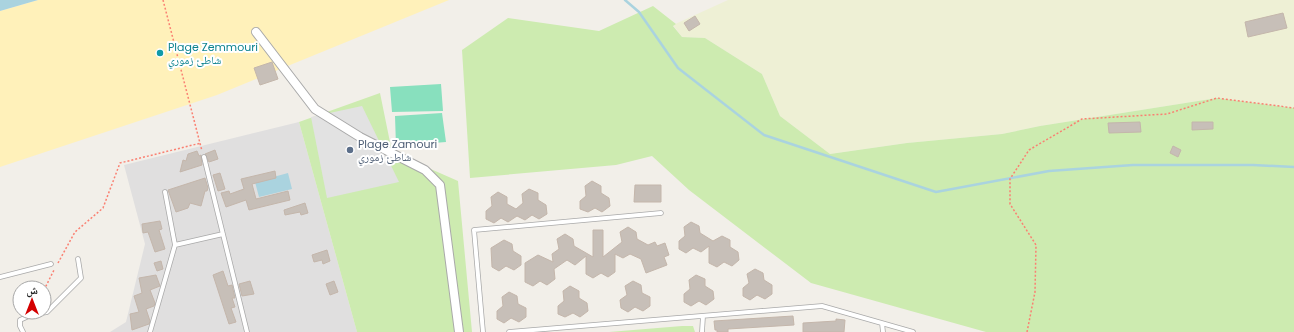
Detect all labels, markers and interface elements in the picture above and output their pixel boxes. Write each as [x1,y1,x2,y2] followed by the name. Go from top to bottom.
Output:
[168,39,258,69] place label: Plage Zemmouri شاطئ زموري
[155,48,165,58] marker: Plage Zemmouri شاطئ زموري
[358,136,438,166] place label: Plage Zamouri شاطئ زموري
[345,145,355,155] marker: Plage Zamouri شاطئ زموري
[12,280,52,320] north arrow
[26,282,38,298] text: ش

